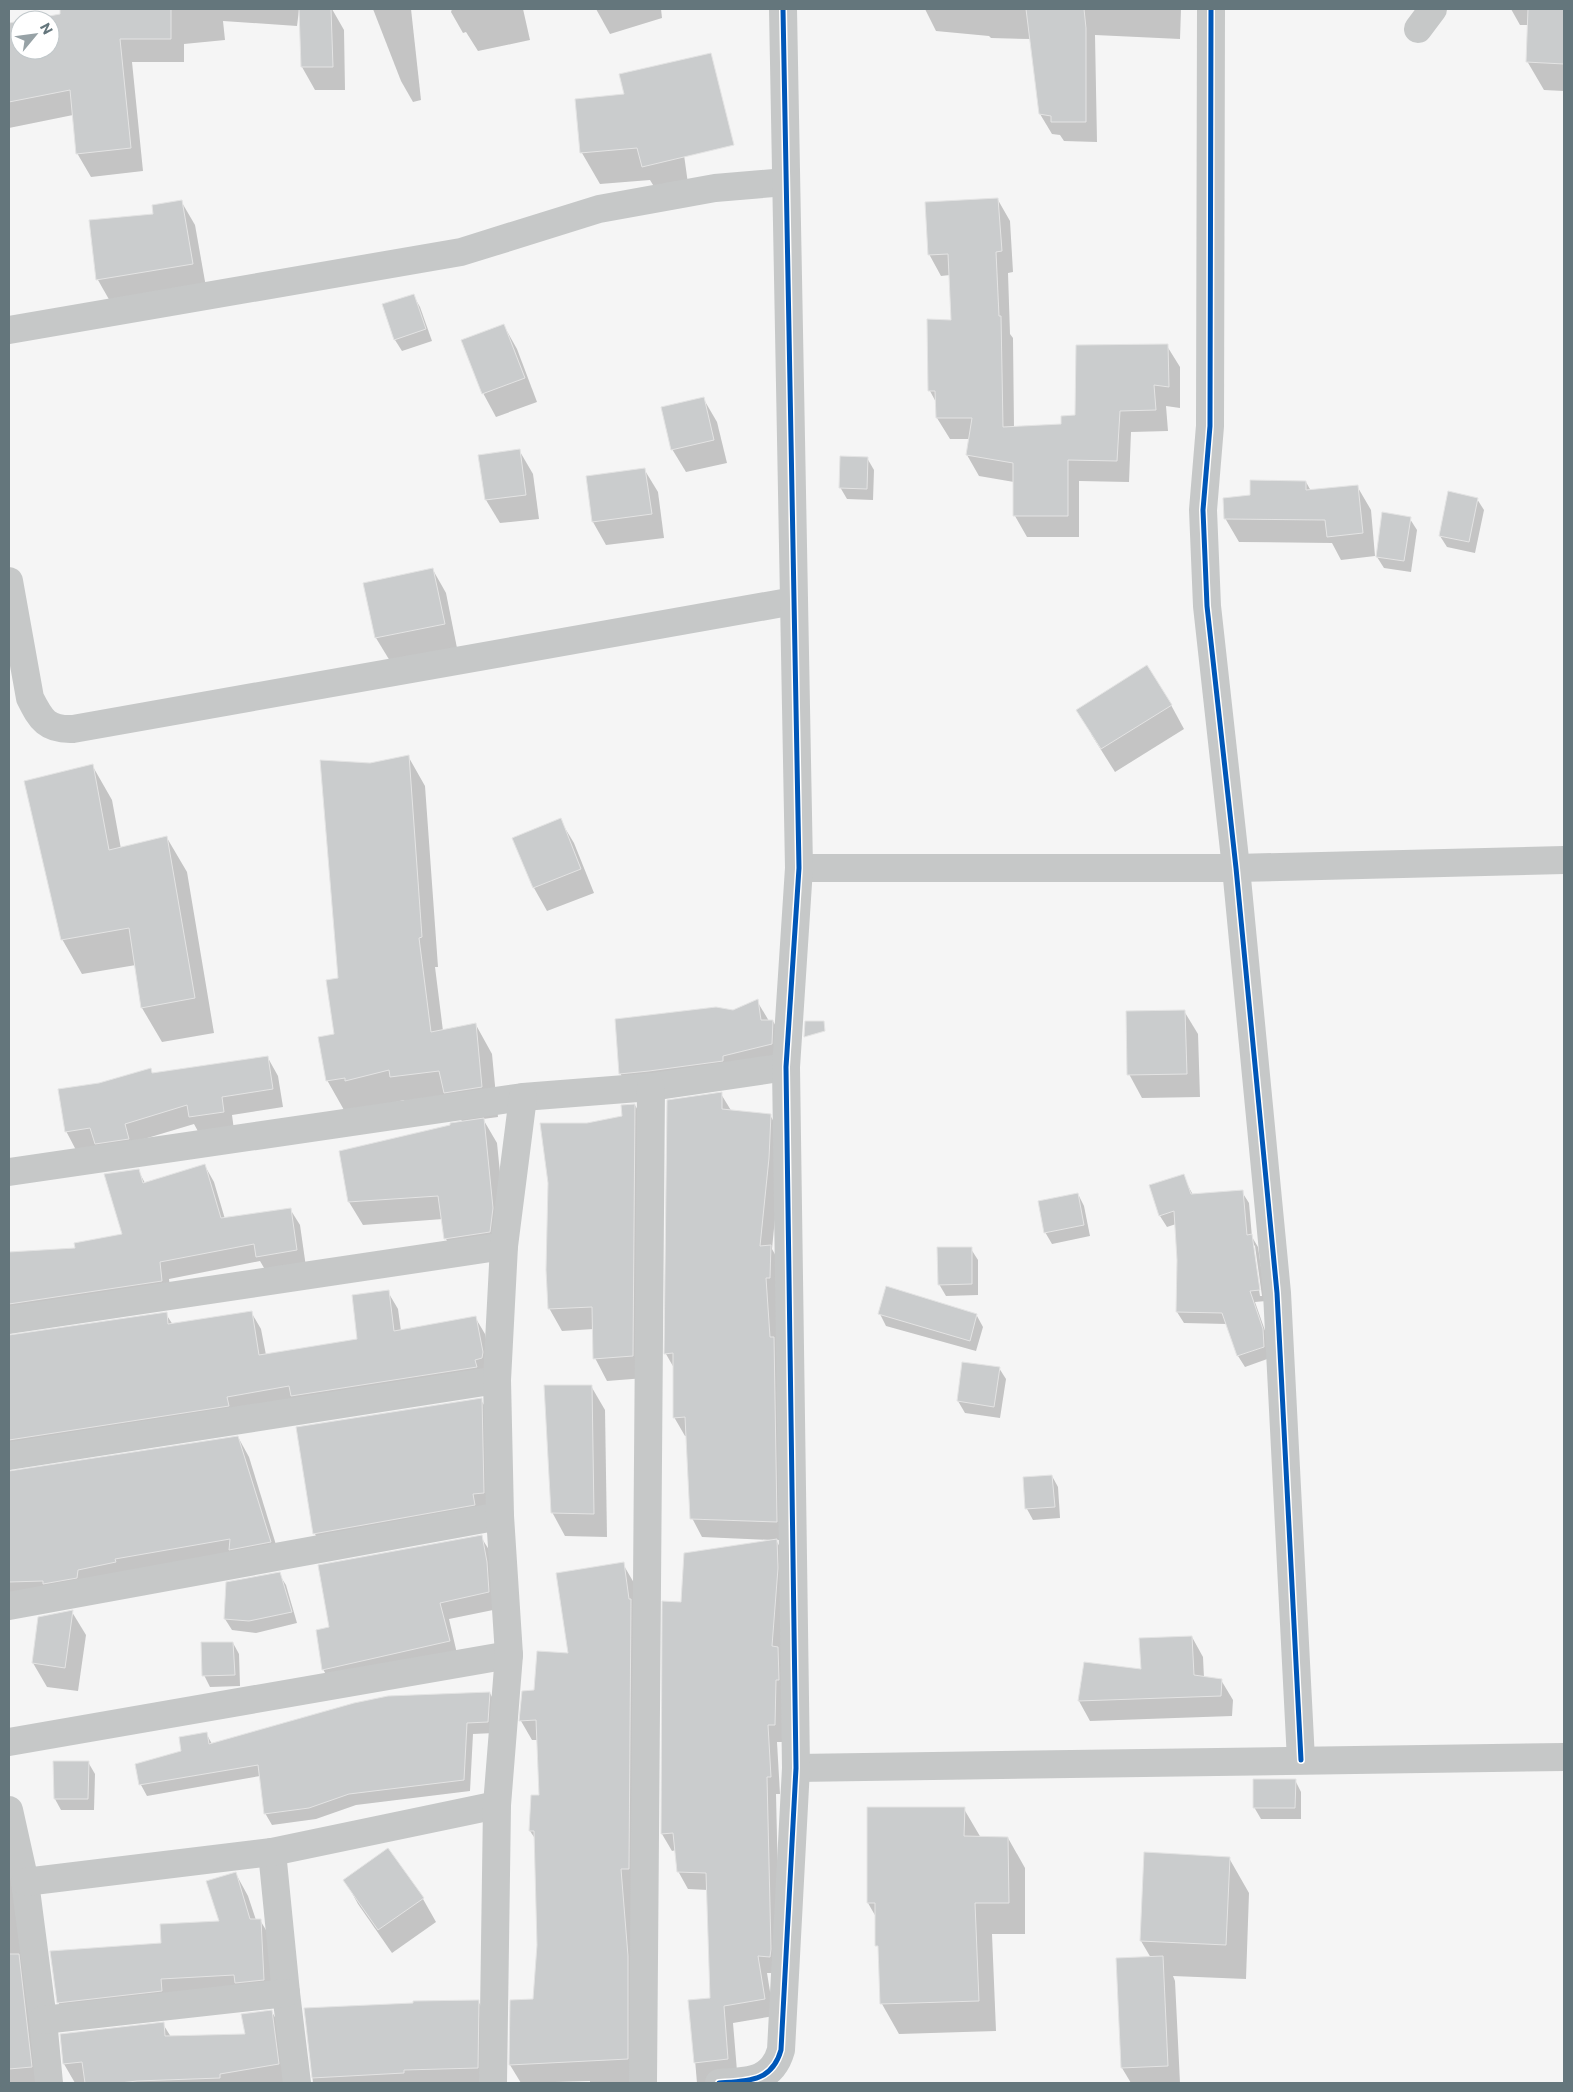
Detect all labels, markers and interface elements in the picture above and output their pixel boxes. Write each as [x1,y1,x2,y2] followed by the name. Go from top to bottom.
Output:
[10,10,60,60] north arrow
[37,20,57,37] text: N

